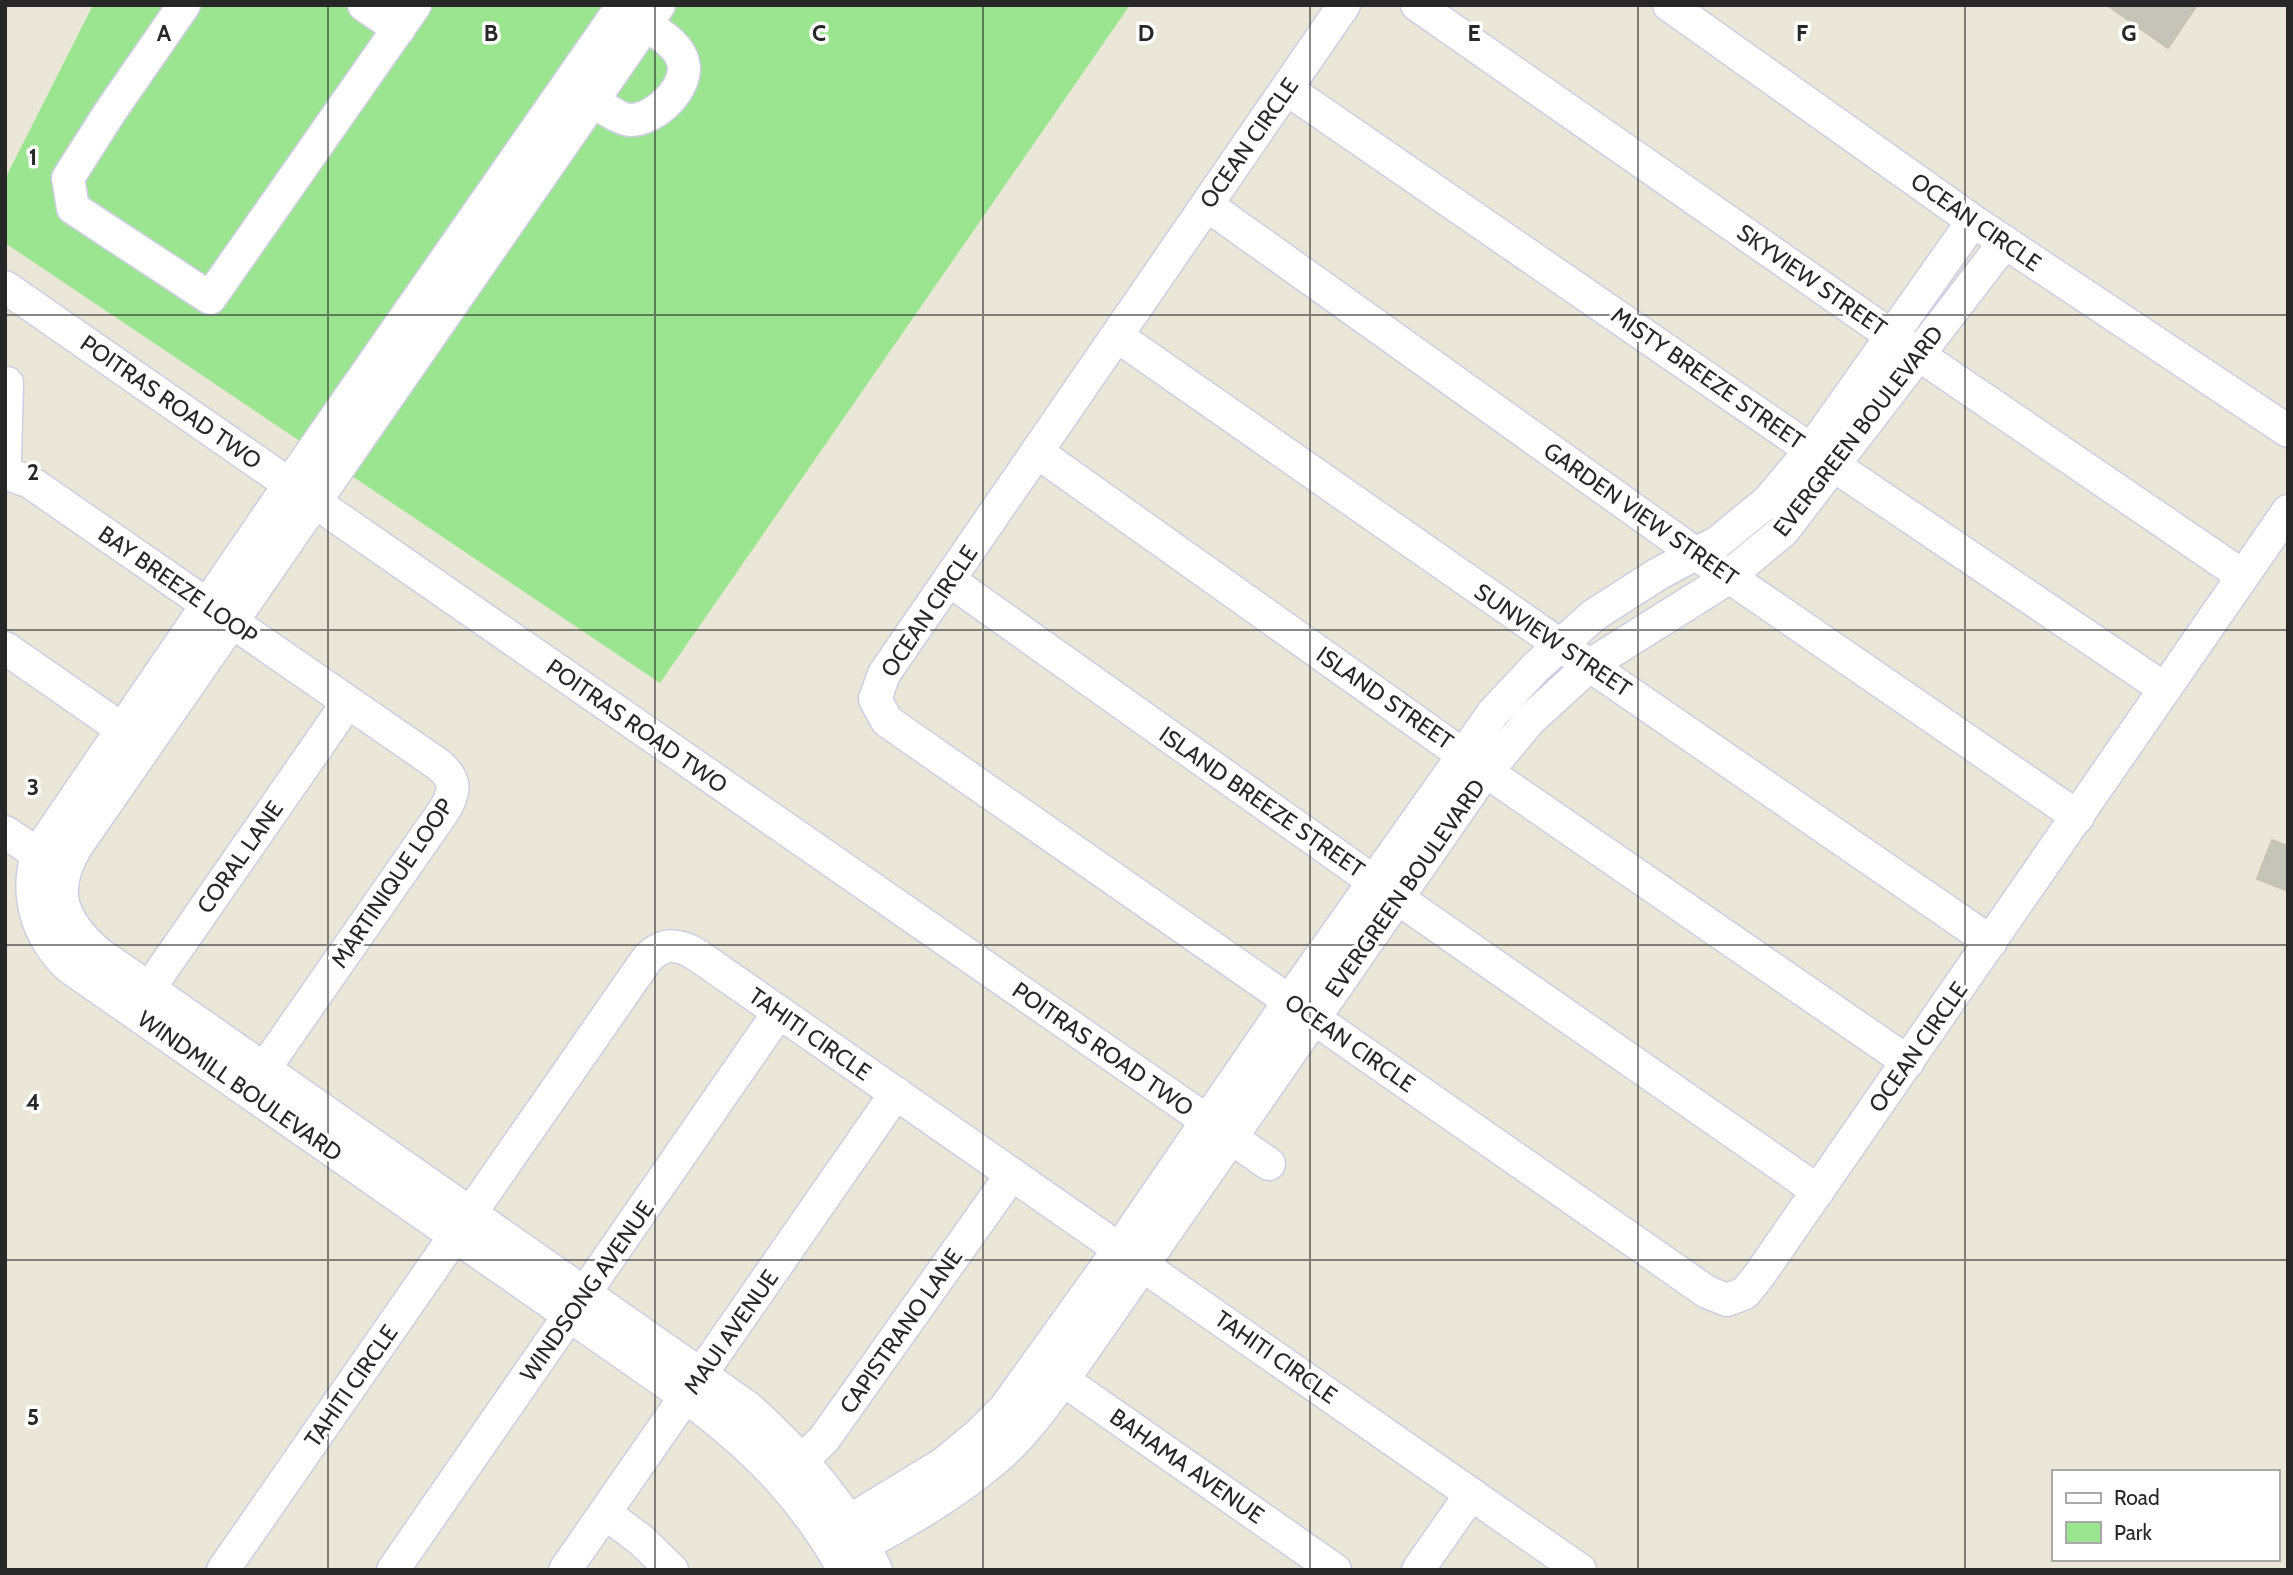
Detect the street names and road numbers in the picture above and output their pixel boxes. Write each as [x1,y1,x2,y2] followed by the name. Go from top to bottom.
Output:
[1194,73,1304,213] street label: OCEAN CIRCLE
[1906,167,2046,277] street label: OCEAN CIRCLE
[1732,218,1892,342] street label: SKYVIEW STREET
[1606,301,1810,455] street label: MISTY BREEZE STREET
[1767,320,1949,542] street label: EVERGREEN BOULEVARD
[75,329,267,475] street label: POITRAS ROAD TWO
[1538,436,1744,592] street label: GARDEN VIEW STREET
[93,520,263,650] street label: BAY BREEZE LOOP
[875,540,983,682] street label: OCEAN CIRCLE
[1469,577,1637,703] street label: SUNVIEW STREET
[1311,641,1459,755] street label: ISLAND STREET
[541,653,733,799] street label: POITRAS ROAD TWO
[1154,721,1370,883] street label: ISLAND BREEZE STREET
[1319,774,1491,1002] street label: EVERGREEN BOULEVARD
[325,793,459,973] street label: MARTINIQUE LOOP
[191,795,289,919] street label: CORAL LANE
[1007,976,1199,1122] street label: POITRAS ROAD TWO
[1863,977,1973,1117] street label: OCEAN CIRCLE
[743,982,877,1086] street label: TAHITI CIRCLE
[1280,988,1420,1098] street label: OCEAN CIRCLE
[132,1005,348,1167] street label: WINDMILL BOULEVARD
[514,1195,660,1387] street label: WINDSONG AVENUE
[834,1243,968,1419] street label: CAPISTRANO LANE
[678,1264,784,1400] street label: MAUI AVENUE
[1209,1305,1343,1409] street label: TAHITI CIRCLE
[299,1319,403,1453] street label: TAHITI CIRCLE
[1105,1402,1269,1530] street label: BAHAMA AVENUE

